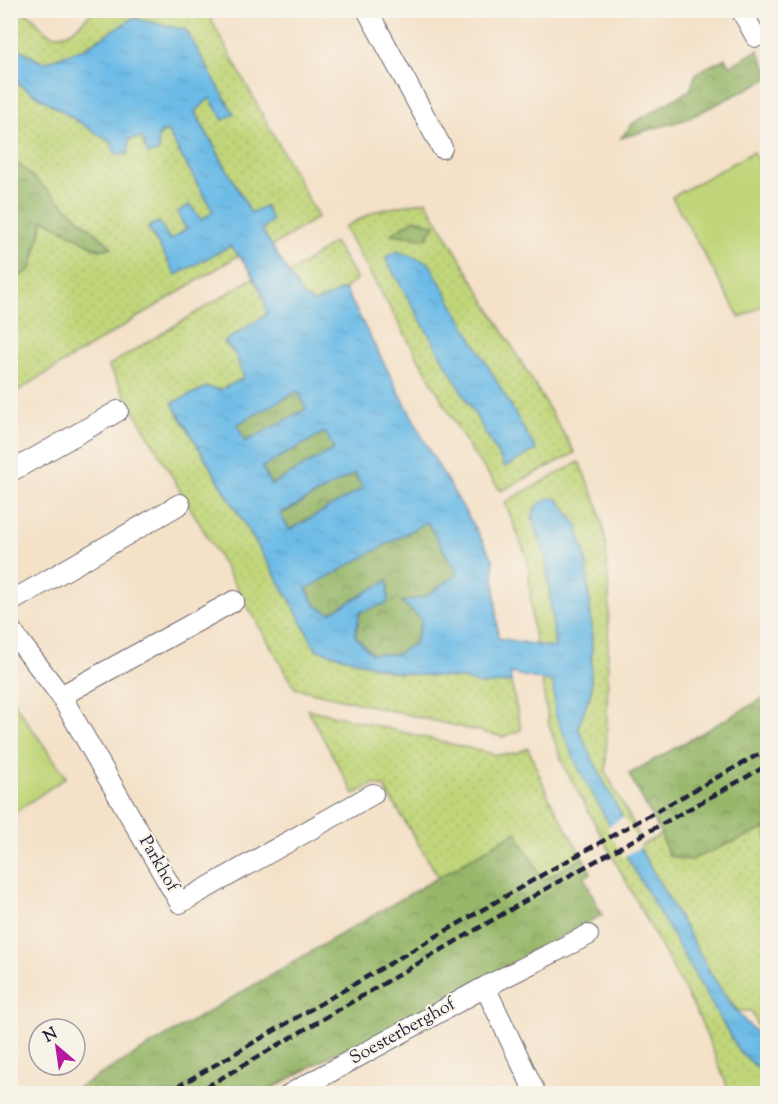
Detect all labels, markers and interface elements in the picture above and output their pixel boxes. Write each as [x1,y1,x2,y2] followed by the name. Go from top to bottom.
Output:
[132,831,185,898] street label: Parkhof
[345,992,461,1072] street label: Soesterberghof
[27,1017,87,1077] north arrow
[40,1023,62,1049] text: N

